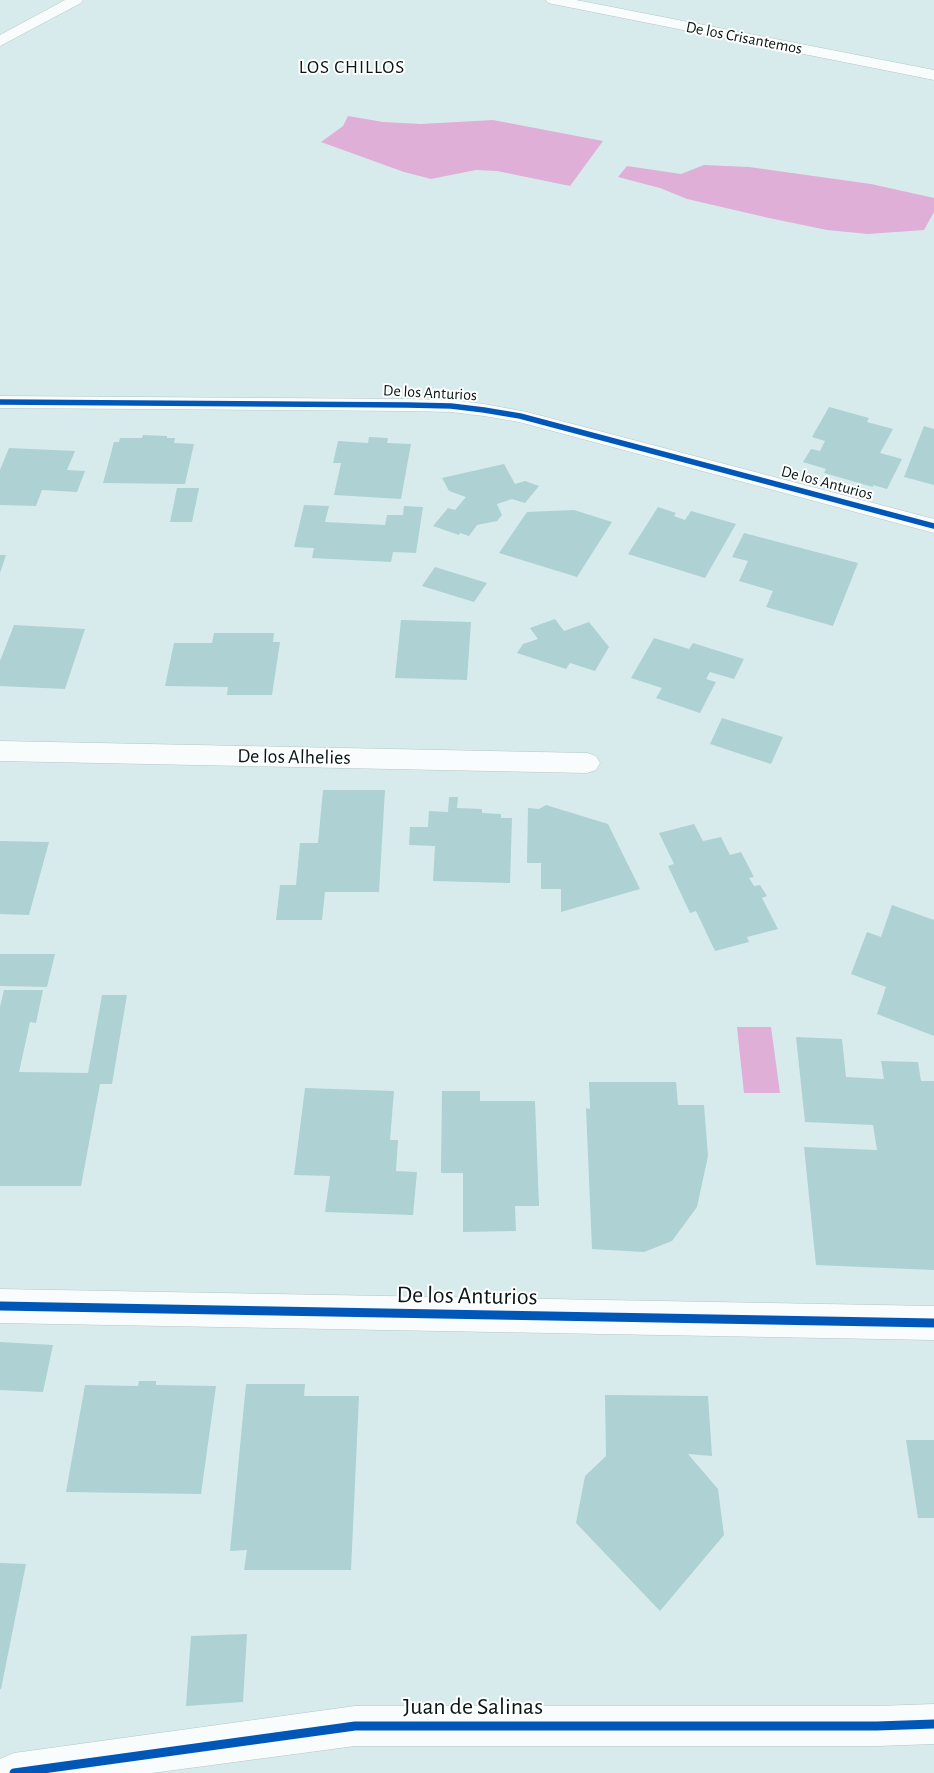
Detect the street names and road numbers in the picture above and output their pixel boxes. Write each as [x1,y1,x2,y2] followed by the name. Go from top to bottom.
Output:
[684,17,804,59] street label: De los Crisantemos
[383,381,477,405] street label: De los Anturios
[779,462,875,504] street label: De los Anturios
[237,744,351,770] street label: De los Alhelies
[396,1280,538,1312] street label: De los Anturios
[403,1693,543,1721] street label: Juan de Salinas

